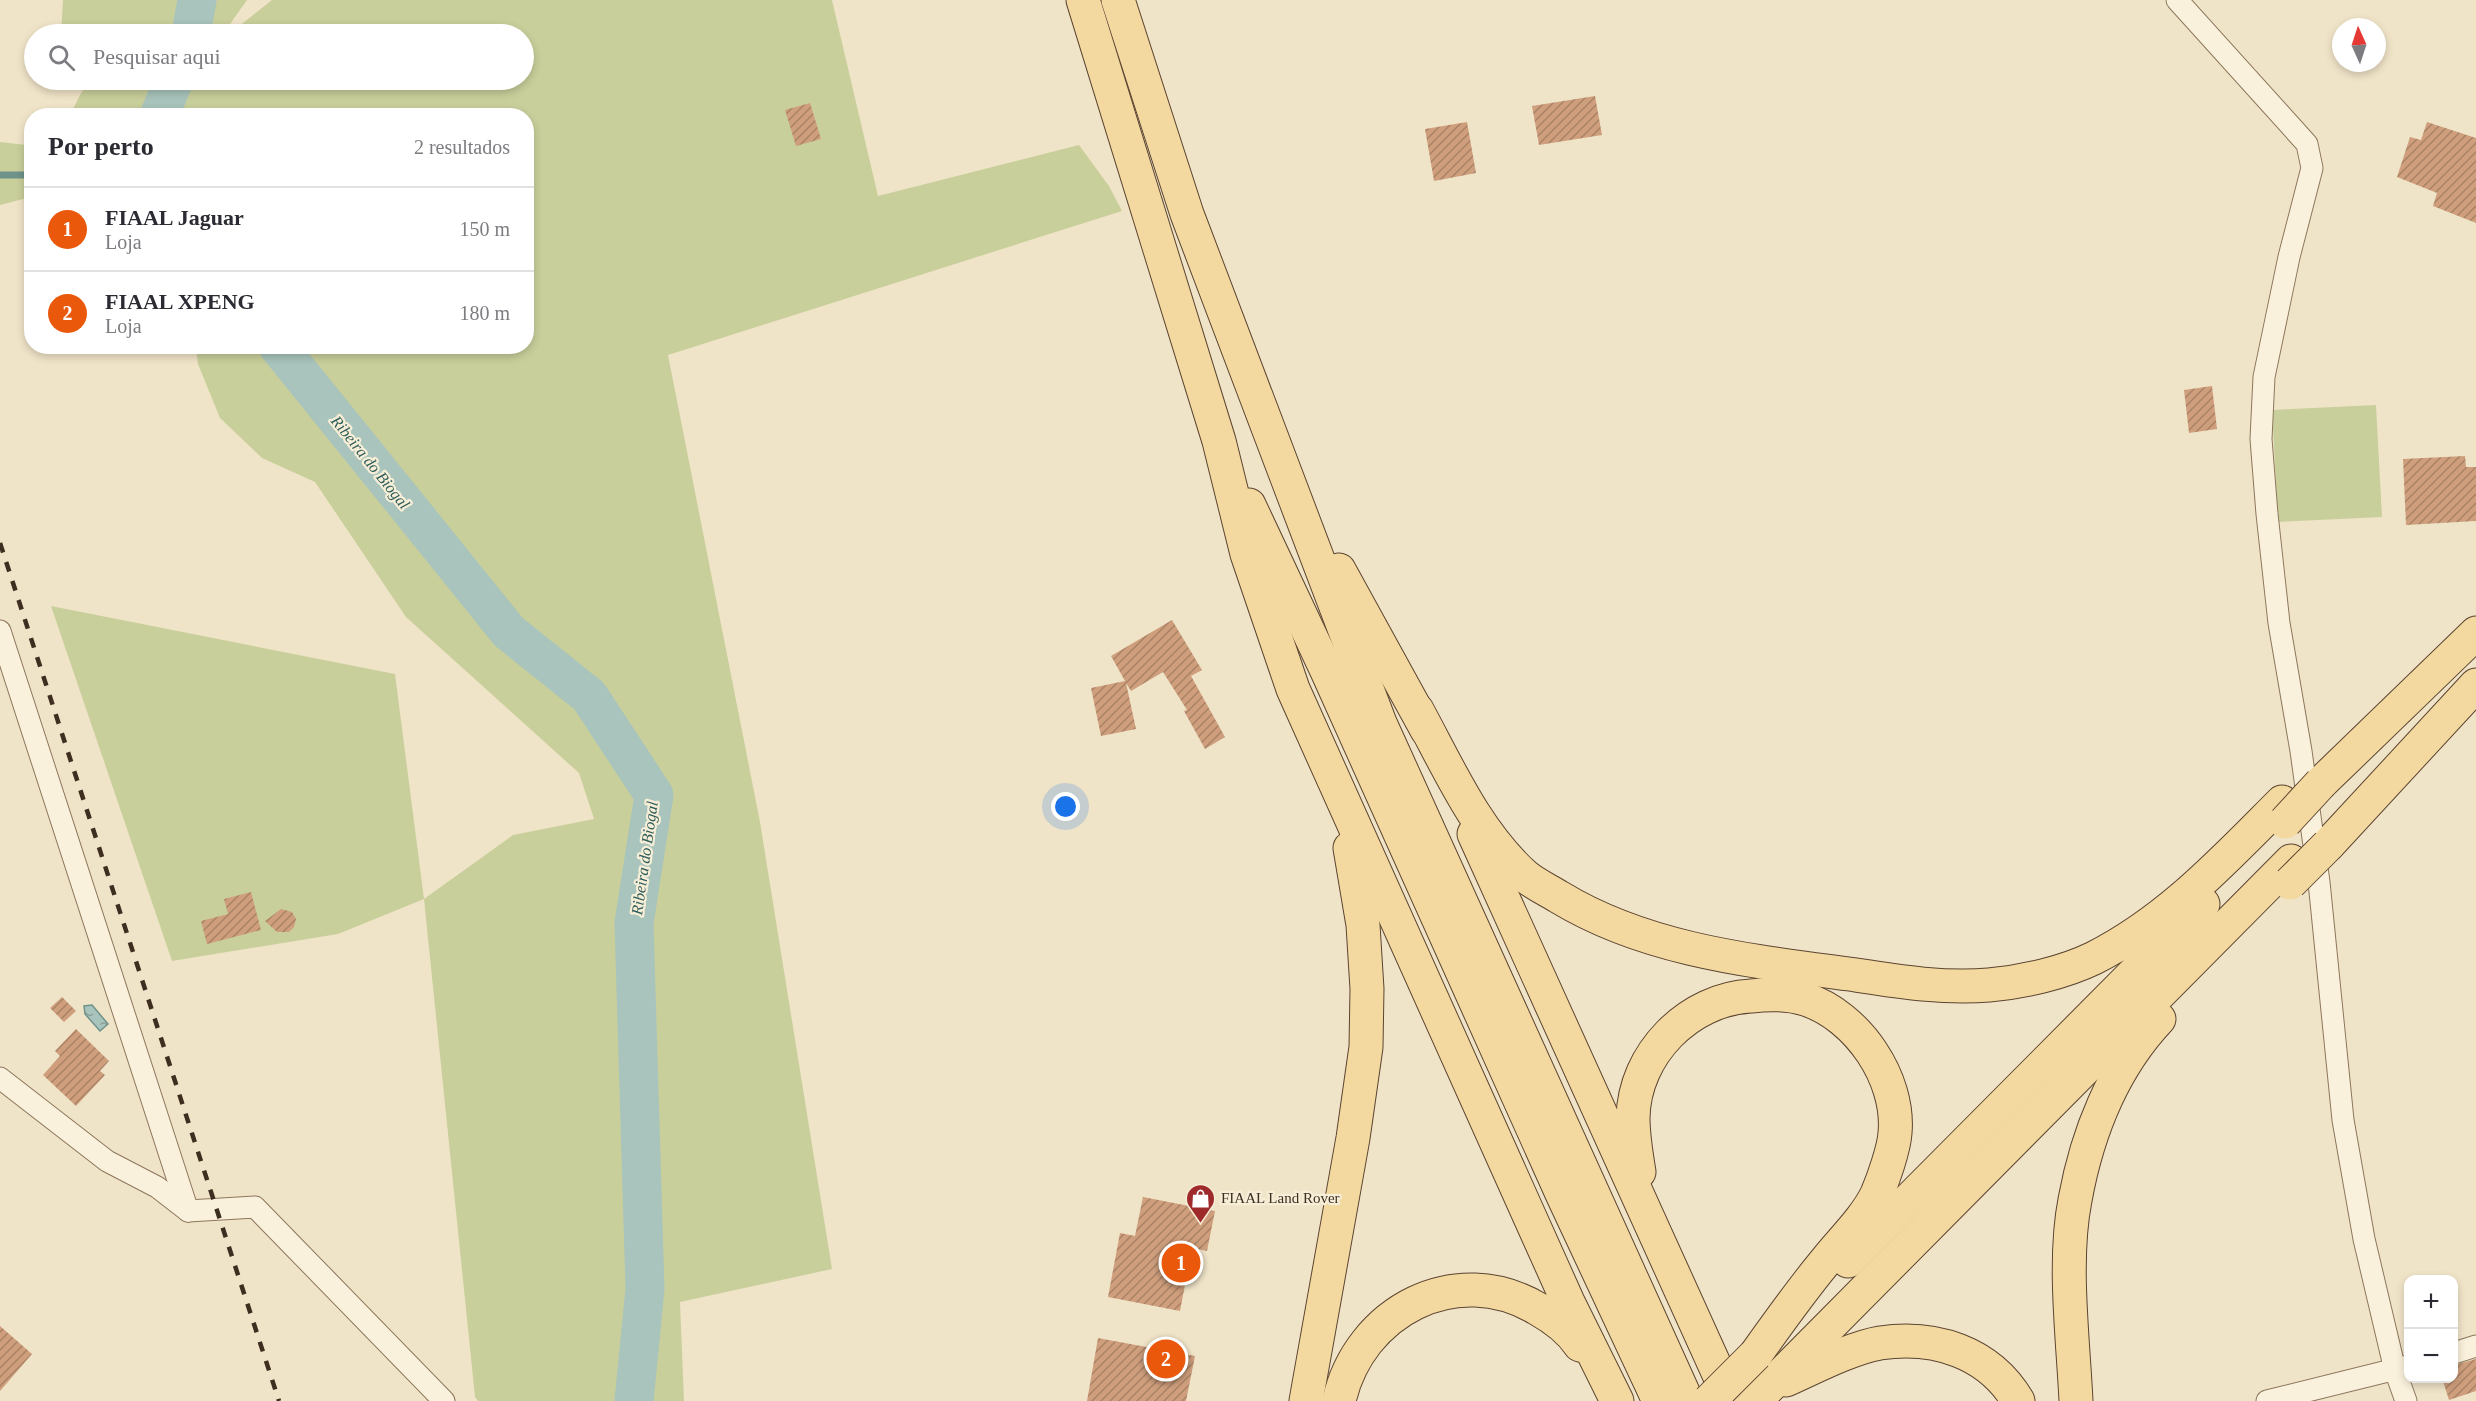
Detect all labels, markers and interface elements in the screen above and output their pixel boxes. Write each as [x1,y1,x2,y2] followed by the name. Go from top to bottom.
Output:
[2332,18,2386,72] north arrow
[24,24,534,90] search box
[45,41,78,74] icon: search
[93,44,221,69] text: Pesquisar aqui
[48,132,154,161] text: Por perto
[414,136,510,158] text: 2 resultados
[105,205,244,230] text: FIAAL Jaguar
[63,218,73,240] text: 1
[459,218,510,240] text: 150 m
[105,231,142,253] text: Loja
[105,289,255,314] text: FIAAL XPENG
[63,302,73,324] text: 2
[459,302,510,324] text: 180 m
[105,315,142,337] text: Loja
[327,412,414,513] water label: Ribeira do Biogal
[1051,792,1080,821] your location
[628,800,662,917] water label: Ribeira do Biogal
[1184,1182,1216,1224] shop icon: FIAAL Land Rover
[1221,1190,1340,1206] place label: FIAAL Land Rover
[1162,1240,1200,1286] pin: 1
[2404,1275,2458,1383] map controls
[2404,1275,2458,1329] button: +
[2404,1329,2458,1383] button: −
[1146,1336,1186,1382] pin: 2

